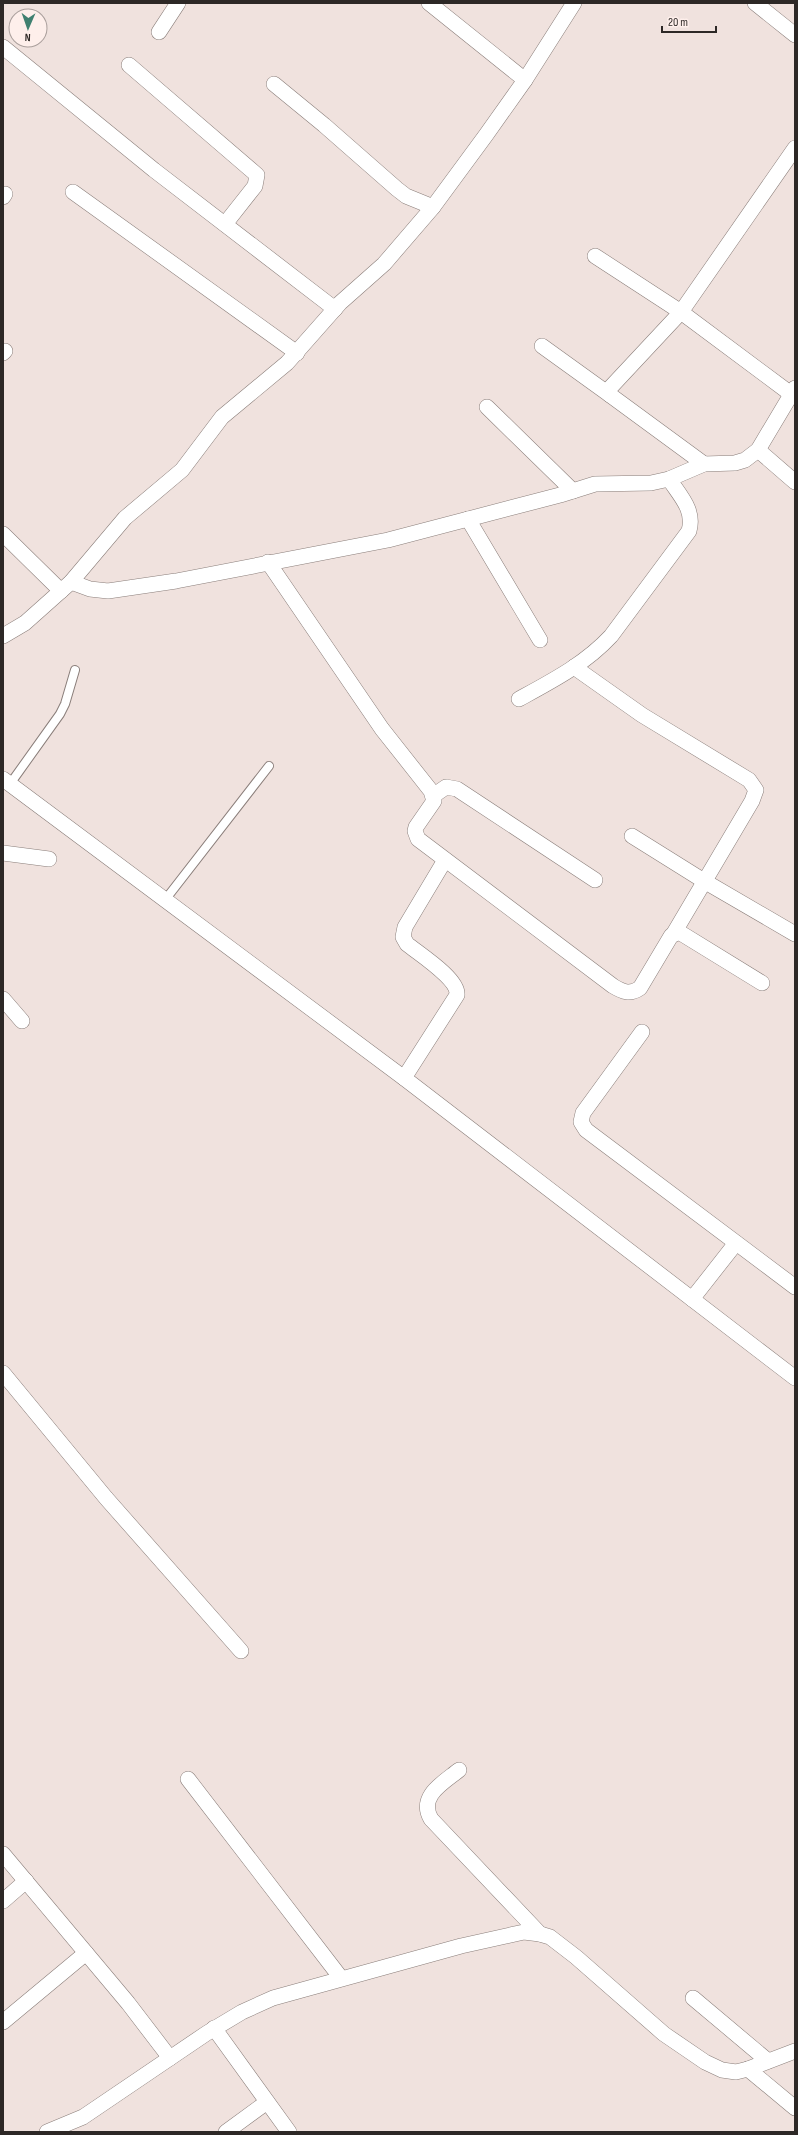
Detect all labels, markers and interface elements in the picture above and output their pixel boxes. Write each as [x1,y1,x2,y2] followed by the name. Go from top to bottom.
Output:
[8,8,48,48] north arrow
[662,8,716,34] scale bar
[668,15,688,30] text: 20 m
[24,31,31,44] text: N

